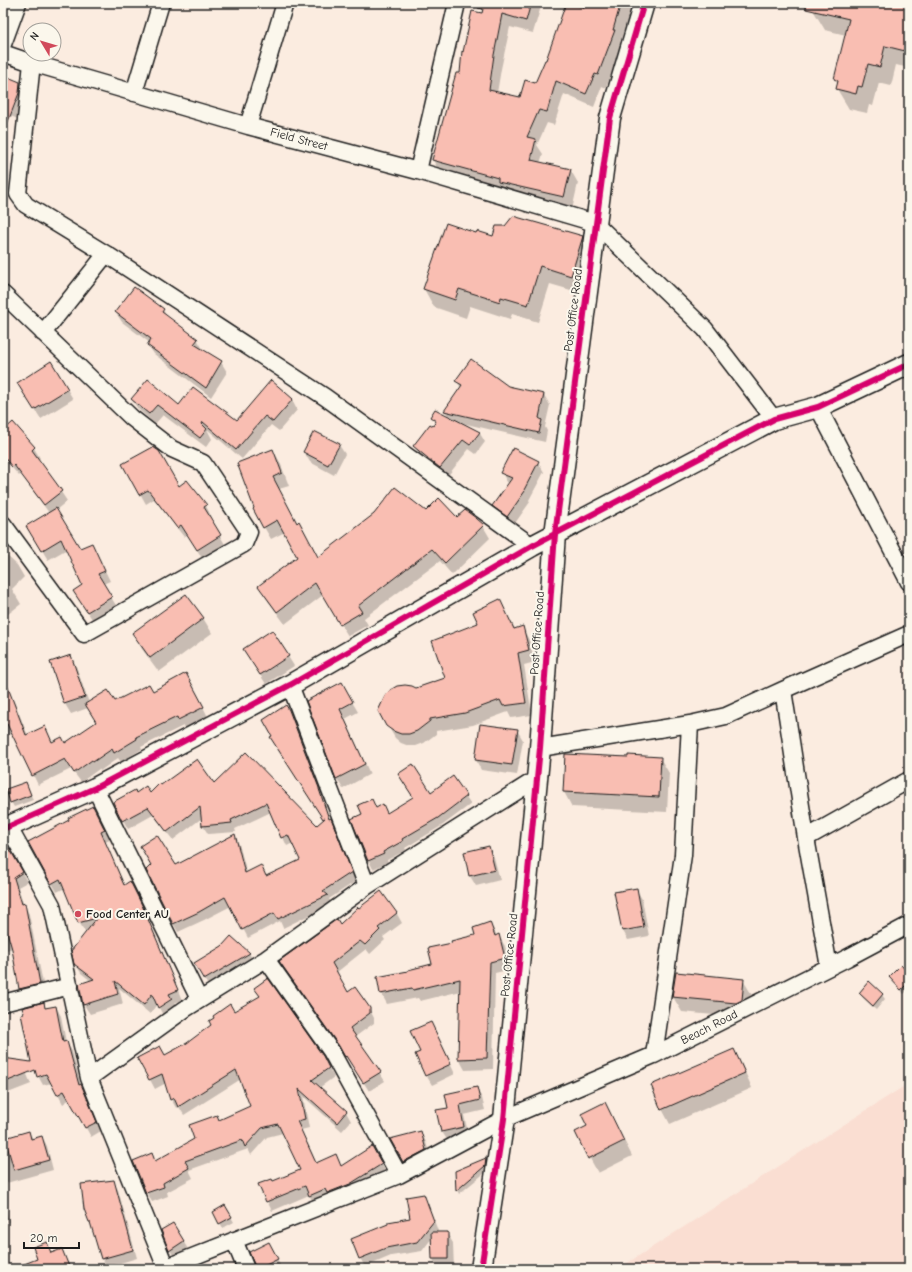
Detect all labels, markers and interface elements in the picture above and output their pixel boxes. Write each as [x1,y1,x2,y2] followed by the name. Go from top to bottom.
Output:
[22,22,62,62] north arrow
[27,29,42,43] text: N
[269,125,330,154] street label: Field Street
[561,268,585,352] street label: Post Office Road
[527,591,547,675] street label: Post Office Road
[86,907,169,921] place label: Food Center AU
[73,909,83,919] marker: Food Center AU
[498,913,520,997] street label: Post Office Road
[678,1007,740,1047] street label: Beach Road
[24,1224,79,1250] scale bar
[30,1231,58,1245] text: 20 m

